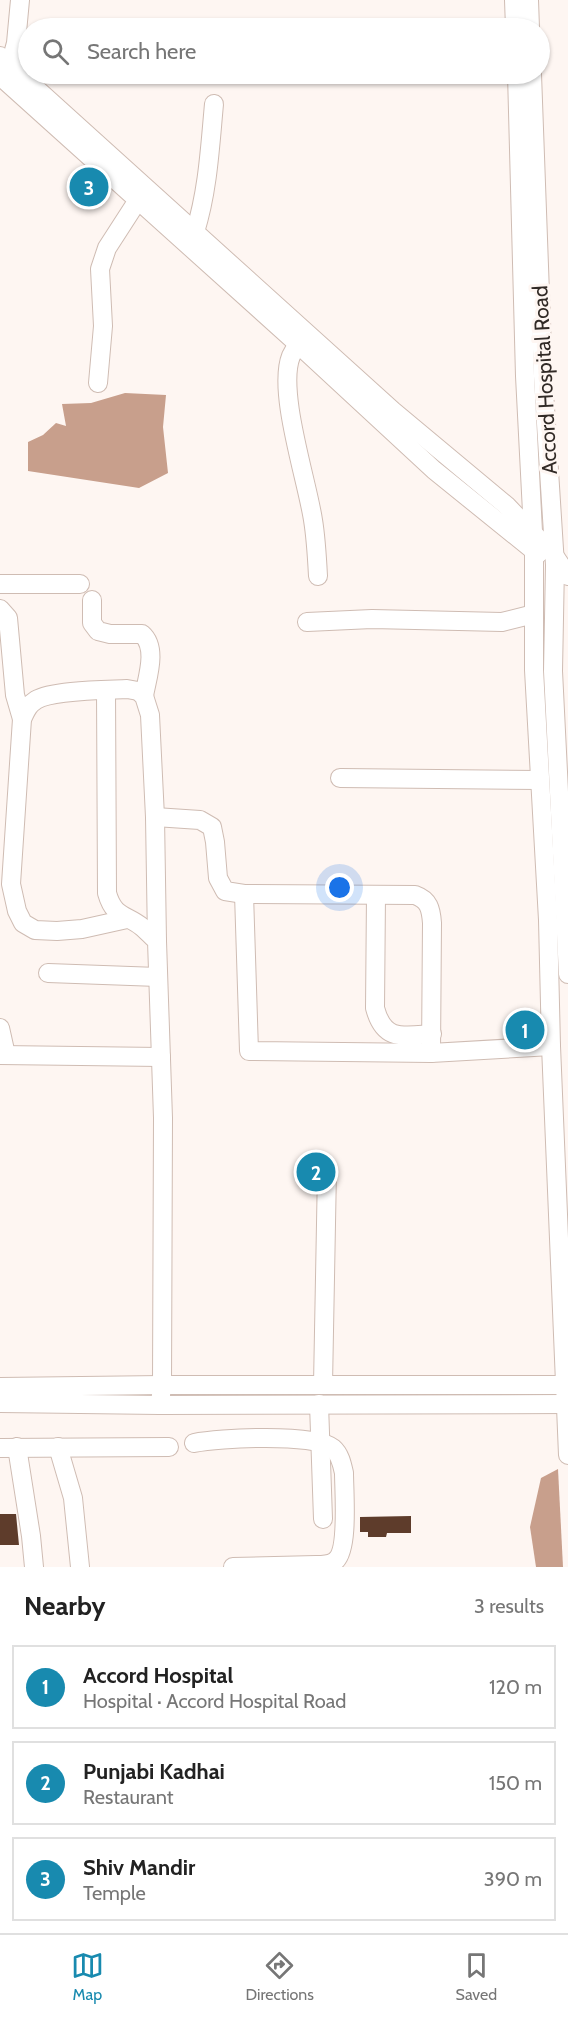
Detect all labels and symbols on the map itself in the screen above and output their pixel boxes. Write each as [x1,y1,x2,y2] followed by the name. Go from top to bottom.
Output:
[70,164,109,210] pin: 3
[527,285,562,475] street label: Accord Hospital Road
[325,873,354,902] your location
[506,1008,544,1052] pin: 1
[296,1150,336,1194] pin: 2

